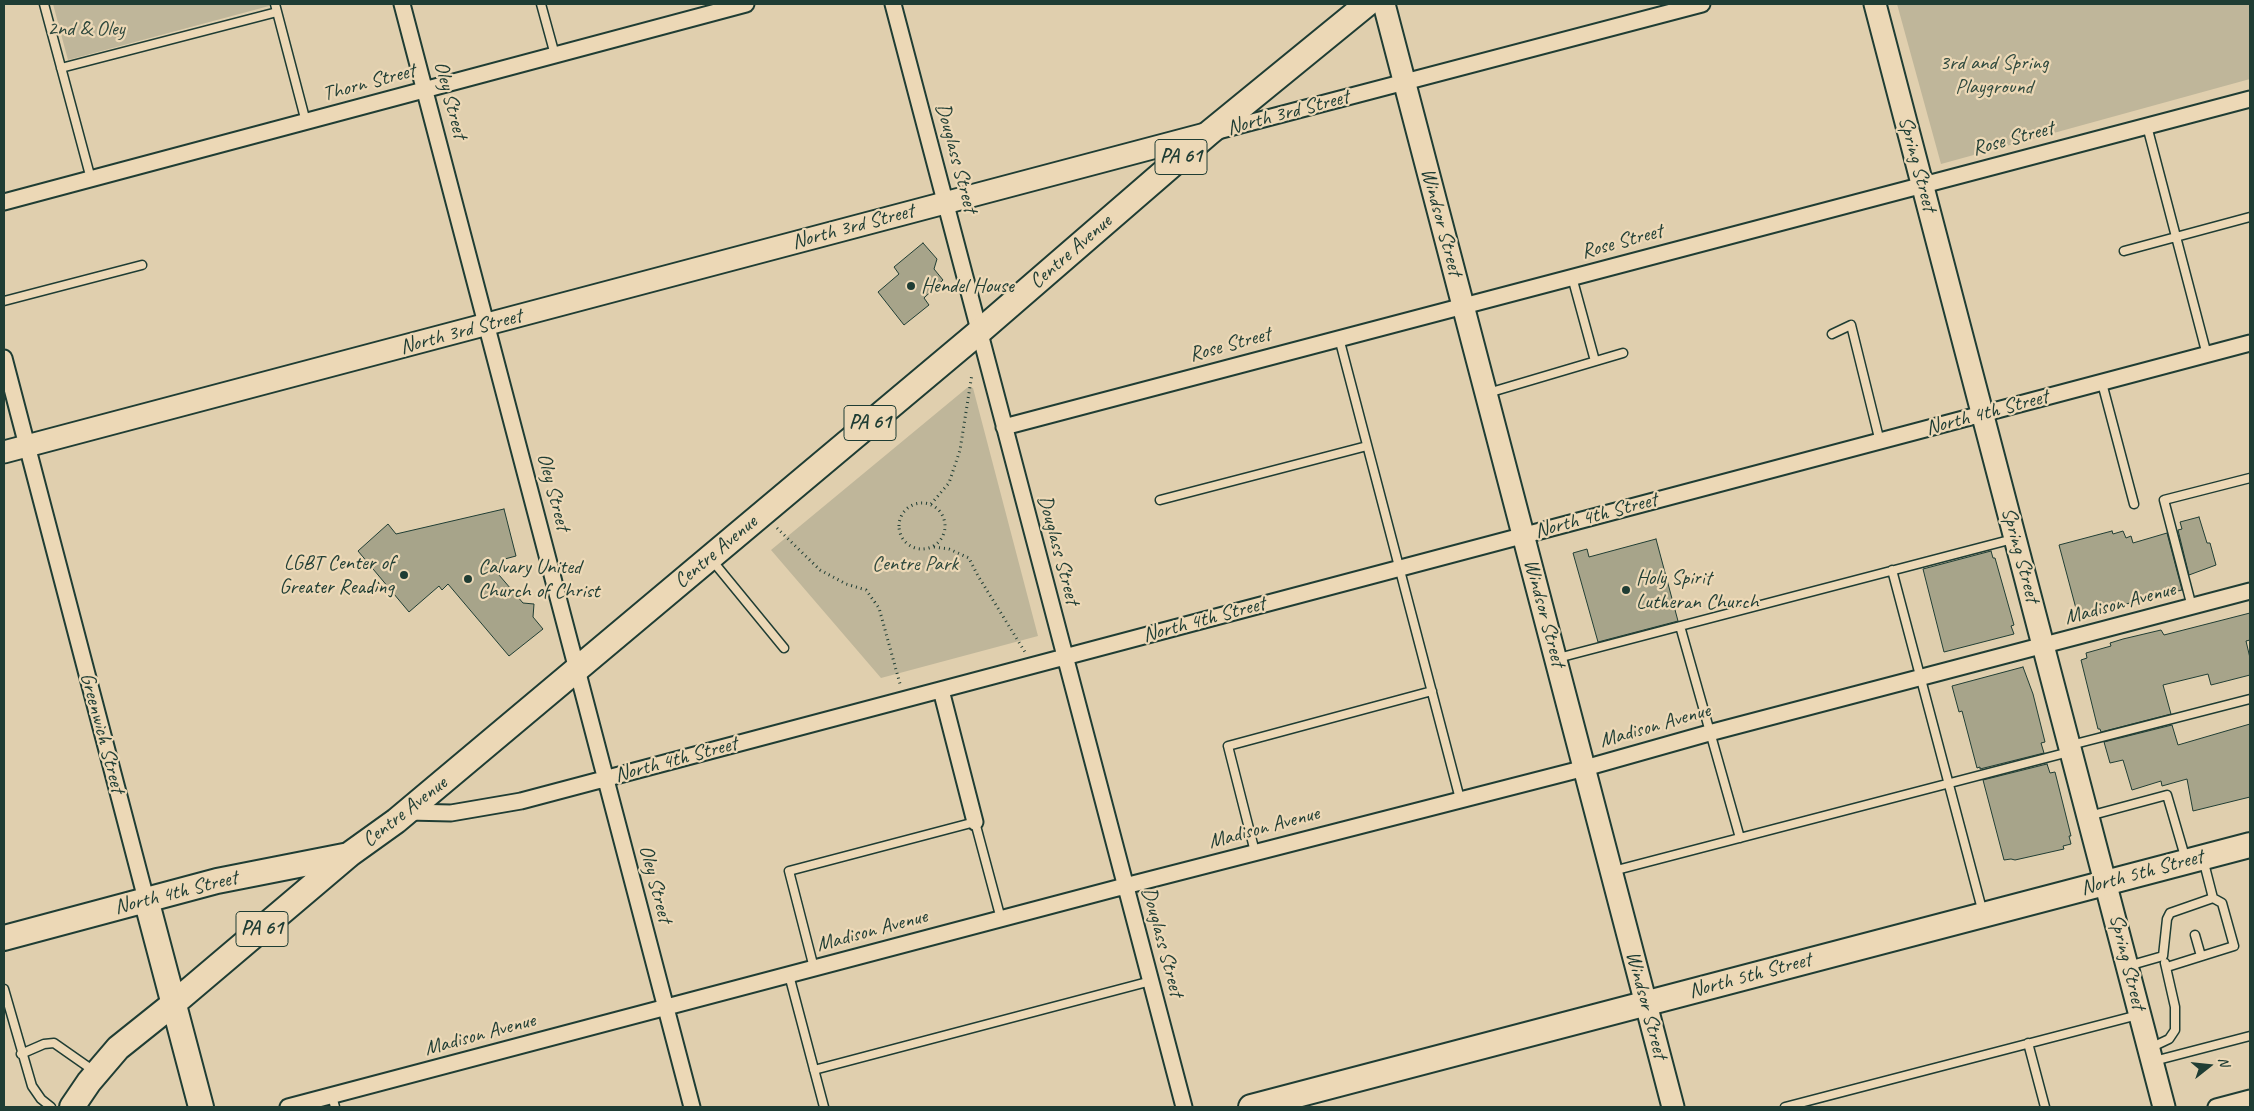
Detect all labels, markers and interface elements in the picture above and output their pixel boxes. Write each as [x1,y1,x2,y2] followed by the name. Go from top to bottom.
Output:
[47,16,125,42] park label: 2nd & Oley
[1940,50,2048,100] park label: 3rd and Spring Playground
[428,58,472,142] street label: Oley Street
[320,59,418,107] street label: Thorn Street
[1224,85,1352,141] street label: North 3rd Street
[929,101,983,215] street label: Douglass Street
[1892,114,1942,214] street label: Spring Street
[1970,116,2056,162] street label: Rose Street
[1155,140,1207,174] road number: PA 61
[1415,165,1467,279] street label: Windsor Street
[789,199,917,255] street label: North 3rd Street
[1025,209,1117,295] street label: Centre Avenue
[1579,219,1665,265] street label: Rose Street
[921,273,1014,299] place label: Hendel House
[905,280,917,292] marker: Hendel House
[397,304,525,360] street label: North 3rd Street
[1187,322,1273,368] street label: Rose Street
[1923,385,2051,441] street label: North 4th Street
[844,406,896,440] road number: PA 61
[531,450,575,534] street label: Oley Street
[1532,488,1660,544] street label: North 4th Street
[1031,493,1085,607] street label: Douglass Street
[1995,505,2045,605] street label: Spring Street
[669,510,763,594] street label: Centre Avenue
[279,550,394,600] place label: LGBT Center of Greater Reading
[872,551,958,577] park label: Centre Park
[478,554,600,604] place label: Calvary United Church of Christ
[1518,556,1570,670] street label: Windsor Street
[1636,565,1758,615] place label: Holy Spirit Lutheran Church
[398,569,410,581] marker: LGBT Center of Greater Reading
[462,573,474,585] marker: Calvary United Church of Christ
[2062,577,2178,631] street label: Madison Avenue
[1620,584,1632,596] marker: Holy Spirit Lutheran Church
[1140,592,1268,648] street label: North 4th Street
[74,670,130,796] street label: Greenwich Street
[1597,698,1713,754] street label: Madison Avenue
[612,732,740,788] street label: North 4th Street
[358,771,452,853] street label: Centre Avenue
[1206,801,1322,855] street label: Madison Avenue
[633,842,677,926] street label: Oley Street
[2078,845,2206,901] street label: North 5th Street
[112,866,240,920] street label: North 4th Street
[1135,885,1189,999] street label: Douglass Street
[814,904,930,958] street label: Madison Avenue
[236,912,288,946] road number: PA 61
[2103,912,2151,1012] street label: Spring Street
[1620,948,1672,1062] street label: Windsor Street
[1686,948,1814,1004] street label: North 5th Street
[422,1008,538,1062] street label: Madison Avenue
[2184,1041,2234,1091] north arrow
[2215,1055,2233,1068] text: N

